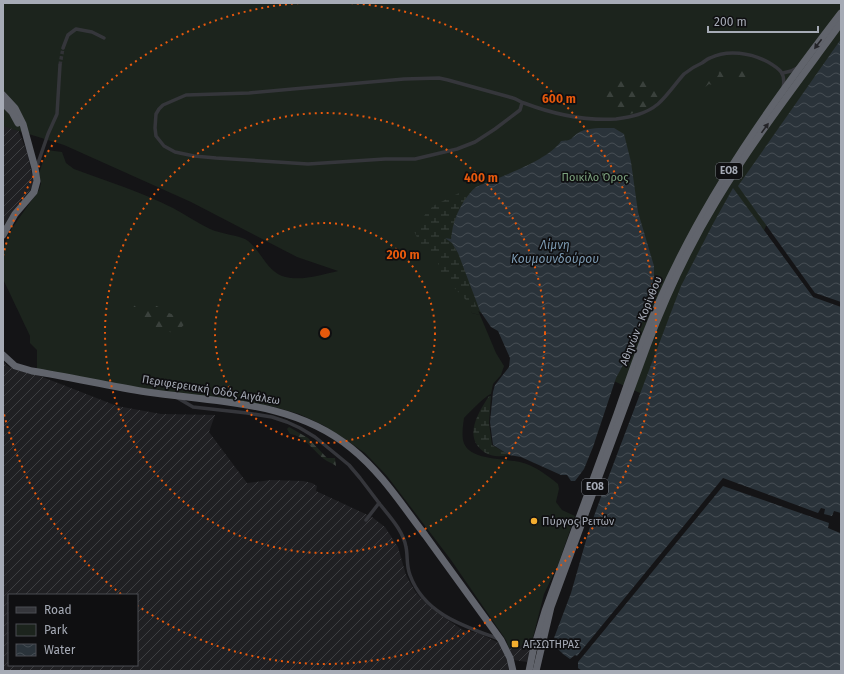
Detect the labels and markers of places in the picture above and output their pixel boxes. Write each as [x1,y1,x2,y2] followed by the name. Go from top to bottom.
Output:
[318,326,332,340] centre of rings
[542,515,615,528] place label: Πύργος Ρειτών
[529,516,539,526] marker: Πύργος Ρειτών
[523,638,580,651] place label: ΑΓ.ΣΩΤΗΡΑΣ
[510,639,520,649] marker: ΑΓ.ΣΩΤΗΡΑΣ

